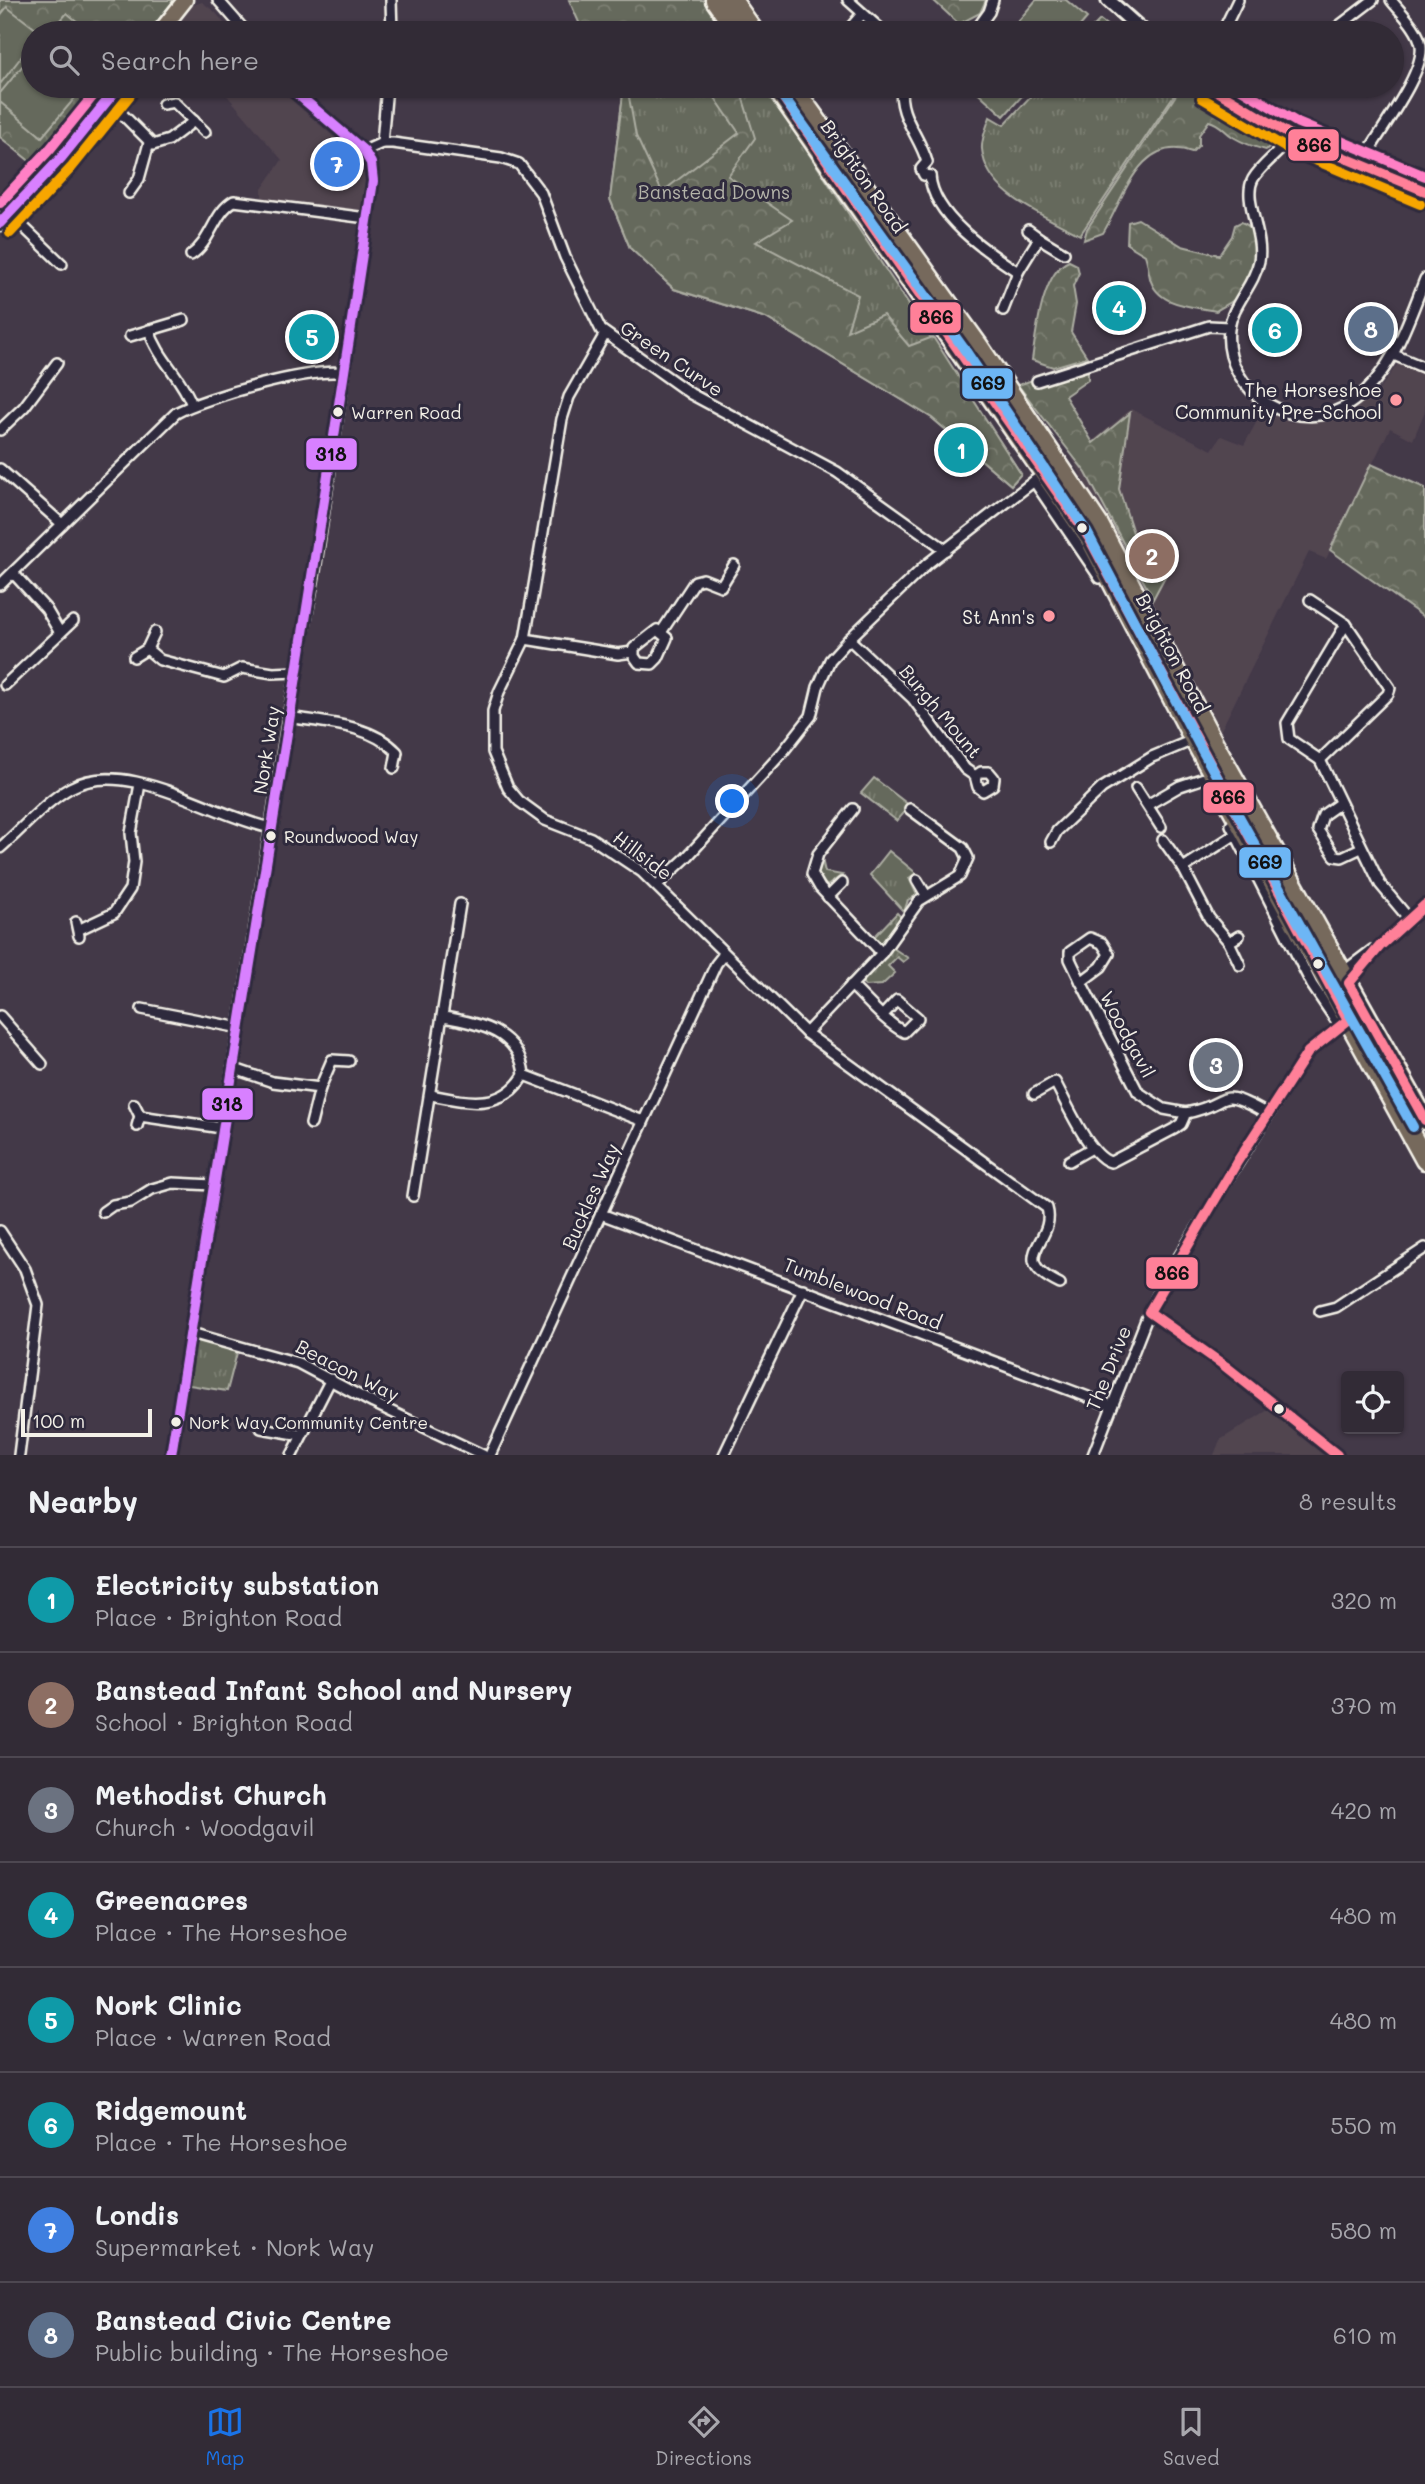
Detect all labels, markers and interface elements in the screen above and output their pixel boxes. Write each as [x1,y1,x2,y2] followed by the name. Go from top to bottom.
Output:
[21,21,1404,98] search box
[45,41,83,79] icon: search
[101,43,259,77] text: Search here
[816,115,912,237] street label: Brighton Road
[1287,128,1340,162] line badge: 866
[1297,132,1331,157] text: 866
[314,138,360,190] pin: 7
[638,179,790,204] park label: Banstead Downs
[1096,282,1142,334] pin: 4
[909,301,962,334] line badge: 866
[1348,303,1394,355] pin: 8
[919,304,953,329] text: 866
[1252,304,1298,356] pin: 6
[289,311,335,363] pin: 5
[616,314,728,402] street label: Green Curve
[961,367,1014,400] line badge: 669
[971,370,1006,395] text: 669
[1175,377,1382,424] place label: The Horseshoe Community Pre-School
[1388,392,1404,408] marker: The Horseshoe Community Pre-School
[351,401,462,423] place label: Warren Road
[331,405,345,419] marker: Warren Road
[938,424,984,476] pin: 1
[305,437,358,471] line badge: 318
[315,441,347,466] text: 318
[1075,521,1089,535] unlabelled marker
[1129,530,1175,582] pin: 2
[1131,589,1215,717] street label: Brighton Road
[962,604,1035,629] place label: St Ann's
[1041,608,1057,624] marker: St Ann's
[894,659,988,763] street label: Burgh Mount
[247,704,285,796] street label: Nork Way
[1202,781,1255,814] line badge: 866
[715,784,749,818] your location
[1211,784,1245,809] text: 866
[284,825,419,847] place label: Roundwood Way
[608,825,678,885] street label: Hillside
[264,829,278,843] marker: Roundwood Way
[1238,846,1292,879] line badge: 669
[1248,849,1283,874] text: 669
[1311,957,1325,971] unlabelled marker
[1095,986,1161,1082] street label: Woodgavil
[1193,1039,1239,1091] pin: 3
[201,1087,254,1121] line badge: 318
[211,1091,243,1116] text: 318
[555,1139,625,1253] street label: Buckles Way
[780,1251,946,1335] street label: Tumblewood Road
[1145,1256,1199,1290] line badge: 866
[1155,1260,1189,1285] text: 866
[1080,1322,1136,1414] street label: The Drive
[292,1333,404,1407] street label: Beacon Way
[1341,1371,1404,1434] map controls
[1341,1371,1404,1434] button: locate
[1272,1402,1286,1416] unlabelled marker
[21,1406,152,1438] scale bar
[32,1408,85,1433] text: 100 m
[189,1411,428,1433] place label: Nork Way Community Centre
[169,1415,183,1429] marker: Nork Way Community Centre
[28,1481,138,1521] text: Nearby
[1299,1486,1397,1516] text: 8 results
[95,1568,379,1602] text: Electricity substation
[46,1585,56,1615] text: 1
[1331,1585,1397,1615] text: 320 m
[95,1602,342,1632] text: Place · Brighton Road
[95,1673,572,1707] text: Banstead Infant School and Nursery
[45,1690,57,1720] text: 2
[1331,1690,1397,1720] text: 370 m
[95,1707,353,1737] text: School · Brighton Road
[95,1778,327,1812] text: Methodist Church
[44,1795,58,1825] text: 3
[1331,1795,1397,1825] text: 420 m
[95,1812,314,1842] text: Church · Woodgavil
[95,1883,248,1917] text: Greenacres
[44,1900,58,1930] text: 4
[1330,1900,1397,1930] text: 480 m
[95,1917,348,1947] text: Place · The Horseshoe
[95,1988,242,2022] text: Nork Clinic
[44,2005,58,2035] text: 5
[1330,2005,1397,2035] text: 480 m
[95,2022,331,2052] text: Place · Warren Road
[95,2093,247,2127] text: Ridgemount
[44,2110,58,2140] text: 6
[1330,2110,1397,2140] text: 550 m
[95,2127,348,2157] text: Place · The Horseshoe
[95,2198,179,2232] text: Londis
[45,2215,57,2245] text: 7
[1330,2215,1397,2245] text: 580 m
[95,2232,374,2262] text: Supermarket · Nork Way
[95,2303,392,2337] text: Banstead Civic Centre
[44,2320,58,2350] text: 8
[1333,2320,1397,2350] text: 610 m
[95,2337,449,2367] text: Public building · The Horseshoe
[206,2403,244,2470] tab: Map
[655,2403,752,2470] tab: Directions
[1163,2403,1219,2470] tab: Saved

